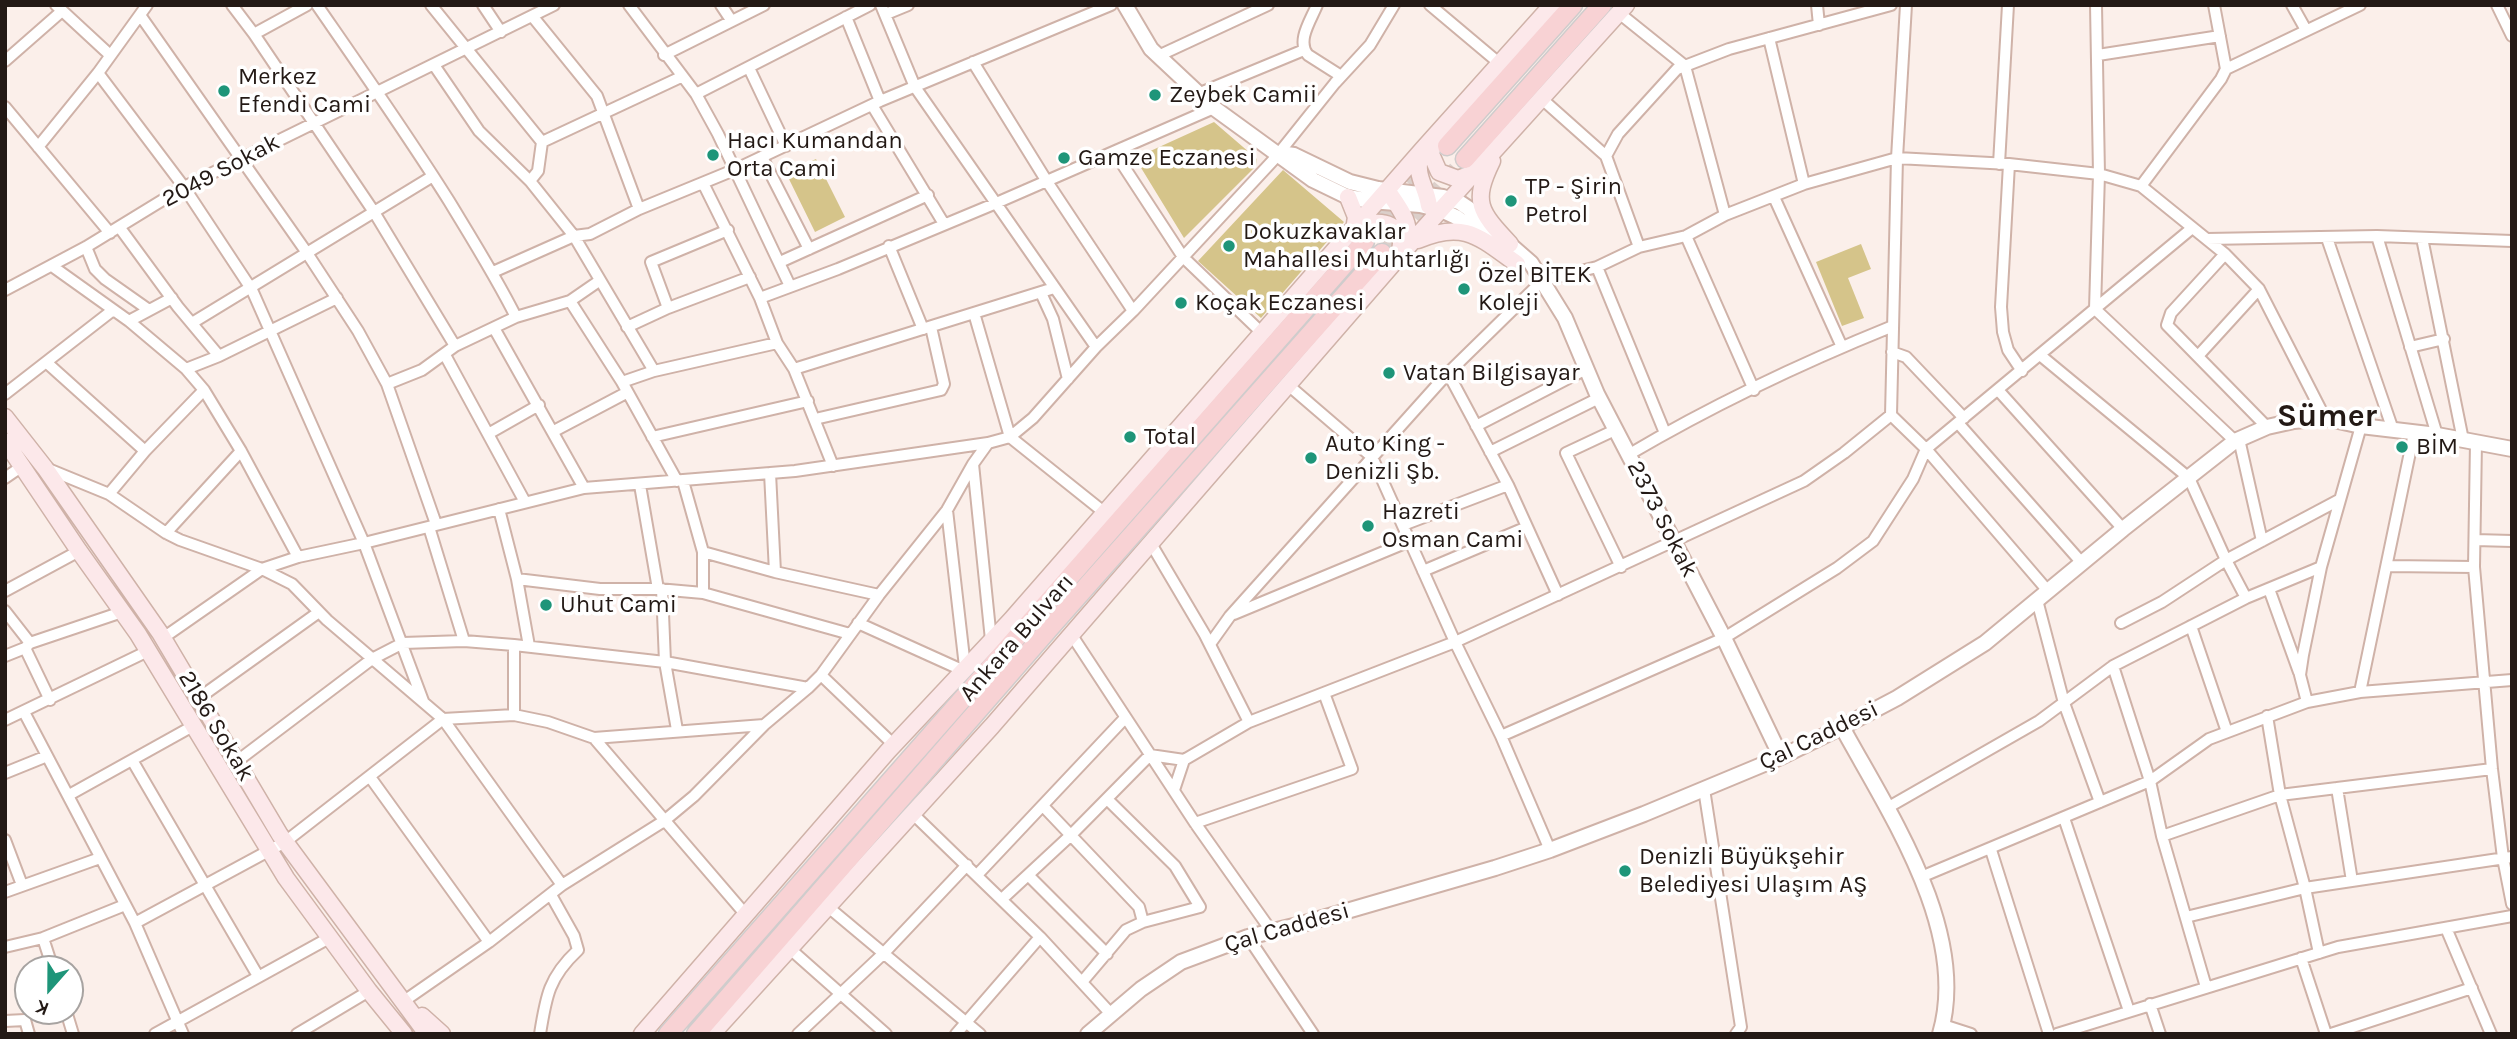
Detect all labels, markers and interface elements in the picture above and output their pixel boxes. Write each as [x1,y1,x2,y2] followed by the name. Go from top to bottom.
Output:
[238,63,371,119] place label: Merkez Efendi Cami
[1169,81,1317,109] place label: Zeybek Camii
[216,83,232,99] marker: Merkez Efendi Cami
[1147,87,1163,103] marker: Zeybek Camii
[727,127,903,183] place label: Hacı Kumandan Orta Cami
[157,128,285,214] street label: 2049 Sokak
[1078,144,1256,172] place label: Gamze Eczanesi
[705,147,721,163] marker: Hacı Kumandan Orta Cami
[1056,150,1072,166] marker: Gamze Eczanesi
[1525,173,1622,229] place label: TP - Şirin Petrol
[1503,193,1519,209] marker: TP - Şirin Petrol
[1243,218,1470,274] place label: Dokuzkavaklar Mahallesi Muhtarlığı
[1221,238,1237,254] marker: Dokuzkavaklar Mahallesi Muhtarlığı
[1478,261,1591,317] place label: Özel BİTEK Koleji
[1456,281,1472,297] marker: Özel BİTEK Koleji
[1195,289,1365,317] place label: Koçak Eczanesi
[1173,295,1189,311] marker: Koçak Eczanesi
[1403,359,1580,387] place label: Vatan Bilgisayar
[1381,365,1397,381] marker: Vatan Bilgisayar
[2277,398,2377,436] district label: Sümer
[1144,423,1196,451] place label: Total
[1122,429,1138,445] marker: Total
[1325,430,1445,486] place label: Auto King - Denizli Şb.
[2416,433,2458,461] place label: BİM
[2394,439,2410,455] marker: BİM
[1303,450,1319,466] marker: Auto King - Denizli Şb.
[1620,456,1704,582] street label: 2373 Sokak
[1382,498,1523,554] place label: Hazreti Osman Cami
[1360,518,1376,534] marker: Hazreti Osman Cami
[954,568,1080,708] street label: Ankara Bulvarı
[560,591,677,619] place label: Uhut Cami
[538,597,554,613] marker: Uhut Cami
[172,665,260,787] street label: 2186 Sokak
[1755,695,1883,777] street label: Çal Caddesi
[1639,843,1867,899] place label: Denizli Büyükşehir Belediyesi Ulaşım AŞ
[1617,863,1633,879] marker: Denizli Büyükşehir Belediyesi Ulaşım AŞ
[1221,896,1353,960] street label: Çal Caddesi
[14,955,84,1025] north arrow
[32,995,52,1020] text: K

